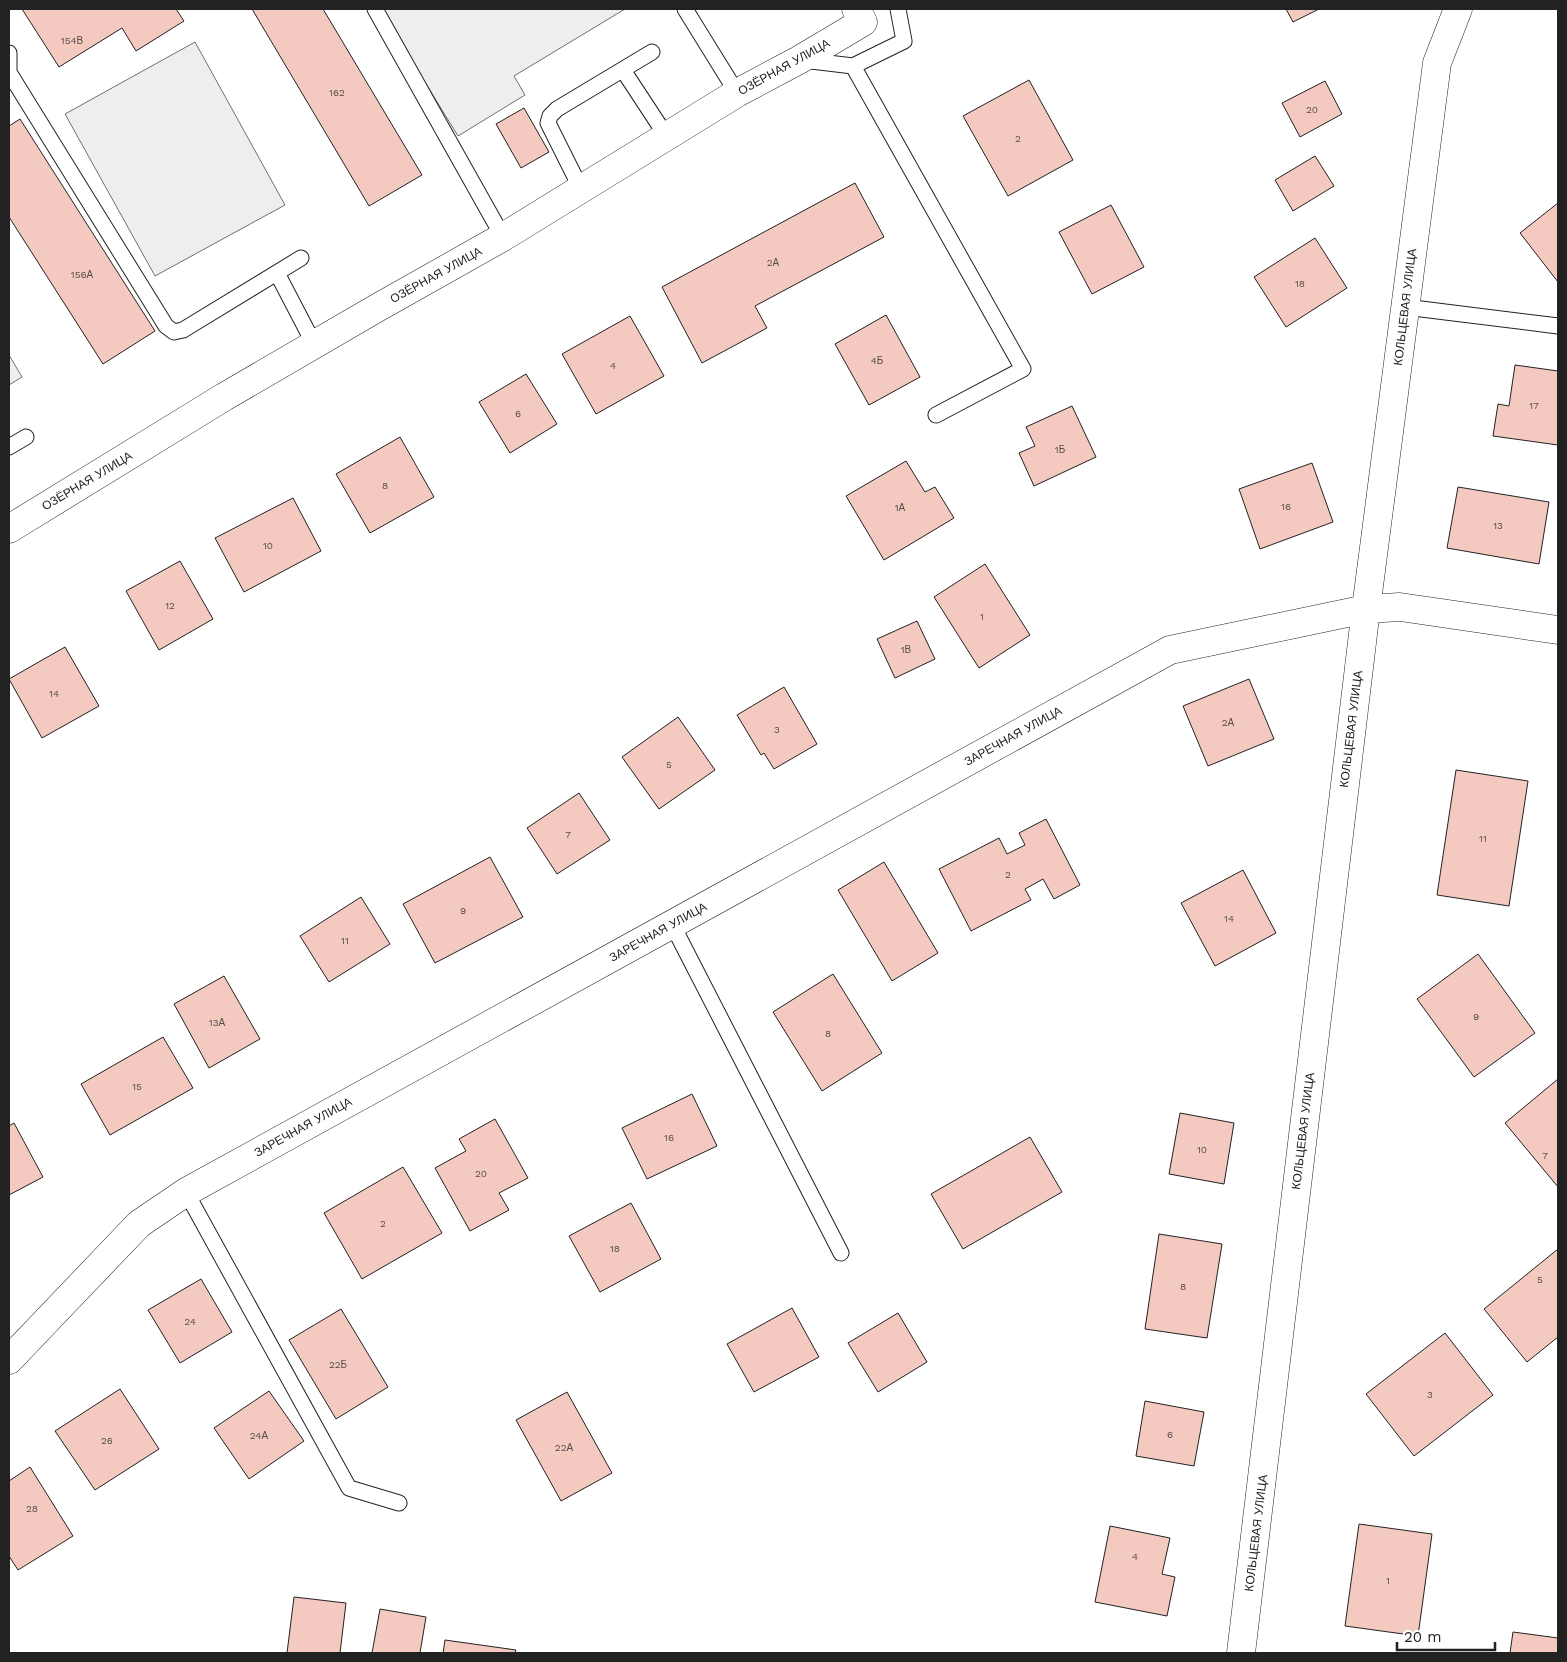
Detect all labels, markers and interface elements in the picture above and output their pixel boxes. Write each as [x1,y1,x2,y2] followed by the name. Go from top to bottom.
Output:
[61,35,84,46] house number: 154В
[736,36,832,98] street label: ОЗЁРНАЯ УЛИЦА
[329,87,345,98] house number: 162
[1306,104,1318,115] house number: 20
[1015,133,1021,144] house number: 2
[388,244,484,306] street label: ОЗЁРНАЯ УЛИЦА
[1391,248,1419,366] street label: КОЛЬЦЕВАЯ УЛИЦА
[767,257,780,268] house number: 2А
[71,269,94,280] house number: 156А
[1295,278,1305,289] house number: 18
[871,355,884,366] house number: 4Б
[610,360,616,371] house number: 4
[1529,400,1539,411] house number: 17
[515,408,521,419] house number: 6
[1055,444,1066,455] house number: 1Б
[39,449,135,513] street label: ОЗЁРНАЯ УЛИЦА
[382,480,388,491] house number: 8
[1281,501,1291,512] house number: 16
[895,502,906,513] house number: 1А
[1493,520,1503,531] house number: 13
[263,540,273,551] house number: 10
[165,600,175,611] house number: 12
[980,611,984,622] house number: 1
[901,644,912,655] house number: 1В
[1337,670,1365,788] street label: КОЛЬЦЕВАЯ УЛИЦА
[49,688,59,699] house number: 14
[962,703,1064,769] street label: ЗАРЕЧНАЯ УЛИЦА
[1222,717,1235,728] house number: 2А
[774,724,780,735] house number: 3
[666,759,672,770] house number: 5
[565,829,571,840] house number: 7
[1479,833,1487,844] house number: 11
[1005,869,1011,880] house number: 2
[607,899,709,965] street label: ЗАРЕЧНАЯ УЛИЦА
[460,905,466,916] house number: 9
[1224,913,1234,924] house number: 14
[341,935,349,946] house number: 11
[1473,1011,1479,1022] house number: 9
[209,1017,226,1028] house number: 13А
[825,1028,831,1039] house number: 8
[1289,1072,1317,1190] street label: КОЛЬЦЕВАЯ УЛИЦА
[132,1081,142,1092] house number: 15
[252,1094,354,1160] street label: ЗАРЕЧНАЯ УЛИЦА
[664,1132,674,1143] house number: 16
[1197,1144,1207,1155] house number: 10
[1542,1150,1548,1161] house number: 7
[475,1168,487,1179] house number: 20
[380,1218,386,1229] house number: 2
[610,1243,620,1254] house number: 18
[1537,1274,1543,1285] house number: 5
[1180,1281,1186,1292] house number: 8
[184,1316,196,1327] house number: 24
[329,1359,348,1370] house number: 22Б
[1427,1389,1433,1400] house number: 3
[1167,1429,1173,1440] house number: 6
[250,1430,268,1441] house number: 24А
[101,1435,113,1446] house number: 26
[555,1442,573,1453] house number: 22А
[1242,1474,1270,1592] street label: КОЛЬЦЕВАЯ УЛИЦА
[26,1503,38,1514] house number: 28
[1132,1551,1138,1562] house number: 4
[1386,1575,1390,1586] house number: 1
[1397,1620,1494,1652] scale bar
[1404,1628,1442,1646] text: 20 m

